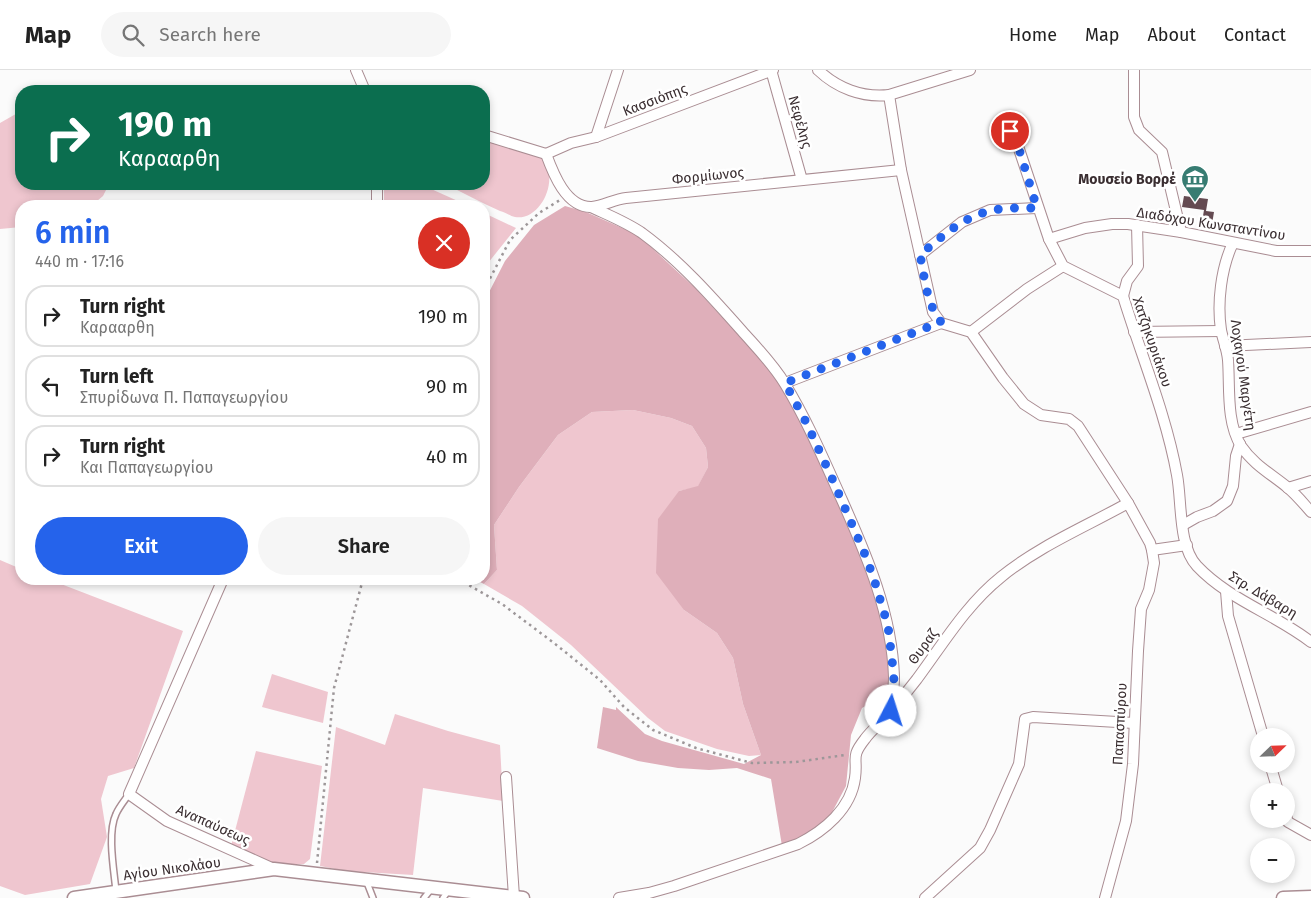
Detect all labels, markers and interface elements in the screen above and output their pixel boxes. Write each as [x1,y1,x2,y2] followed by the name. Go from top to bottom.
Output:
[101,12,451,57] search box
[25,21,71,49] text: Map
[119,21,147,49] icon: search
[159,23,261,46] text: Search here
[1009,24,1057,46] text: Home
[1085,24,1119,46] text: Map
[1147,24,1196,46] text: About
[1224,24,1286,46] text: Contact
[620,80,690,120] street label: Κασσιόπης
[784,94,816,151] street label: Νεφέλης
[118,103,212,145] text: 190 m
[35,105,100,170] icon: right
[989,110,1031,152] pin
[996,117,1024,145] icon: arrive
[118,145,221,172] text: Καρααρθη
[671,164,745,188] street label: Φορμίωνος
[1180,164,1210,203] museum icon: Μουσείο Βορρέ
[1078,171,1176,188] place label: Μουσείο Βορρέ
[1135,204,1287,244] street label: Διαδόχου Κωνσταντίνου
[35,215,110,251] text: 6 min
[418,217,470,269] button: close
[35,252,124,271] text: 440 m · 17:16
[80,295,165,318] text: Turn right
[1129,295,1175,389] street label: Χατζηκυριάκου
[37,302,65,330] icon: right
[418,305,468,328] text: 190 m
[80,318,155,337] text: Καρααρθη
[1227,318,1259,432] street label: Λοχαγού Μαργέτη
[80,365,154,388] text: Turn left
[37,372,65,400] icon: left
[426,375,468,398] text: 90 m
[80,388,288,407] text: Σπυρίδωνα Π. Παπαγεωργίου
[80,435,165,458] text: Turn right
[37,442,65,470] icon: right
[426,445,468,468] text: 40 m
[80,458,213,477] text: Και Παπαγεωργίου
[35,517,248,575] button: Exit
[258,517,470,575] button: Share
[1226,568,1300,622] street label: Στρ. Δάβαρη
[905,626,942,668] street label: Θυραζ
[1109,682,1131,766] street label: Παπασπύρου
[864,684,916,736] position arrow
[1250,728,1295,772] north arrow
[1250,728,1295,883] map controls
[1250,783,1295,828] button: +
[173,801,253,849] street label: Αναπαύσεως
[1250,838,1295,883] button: −
[122,854,222,884] street label: Αγίου Νικολάου

